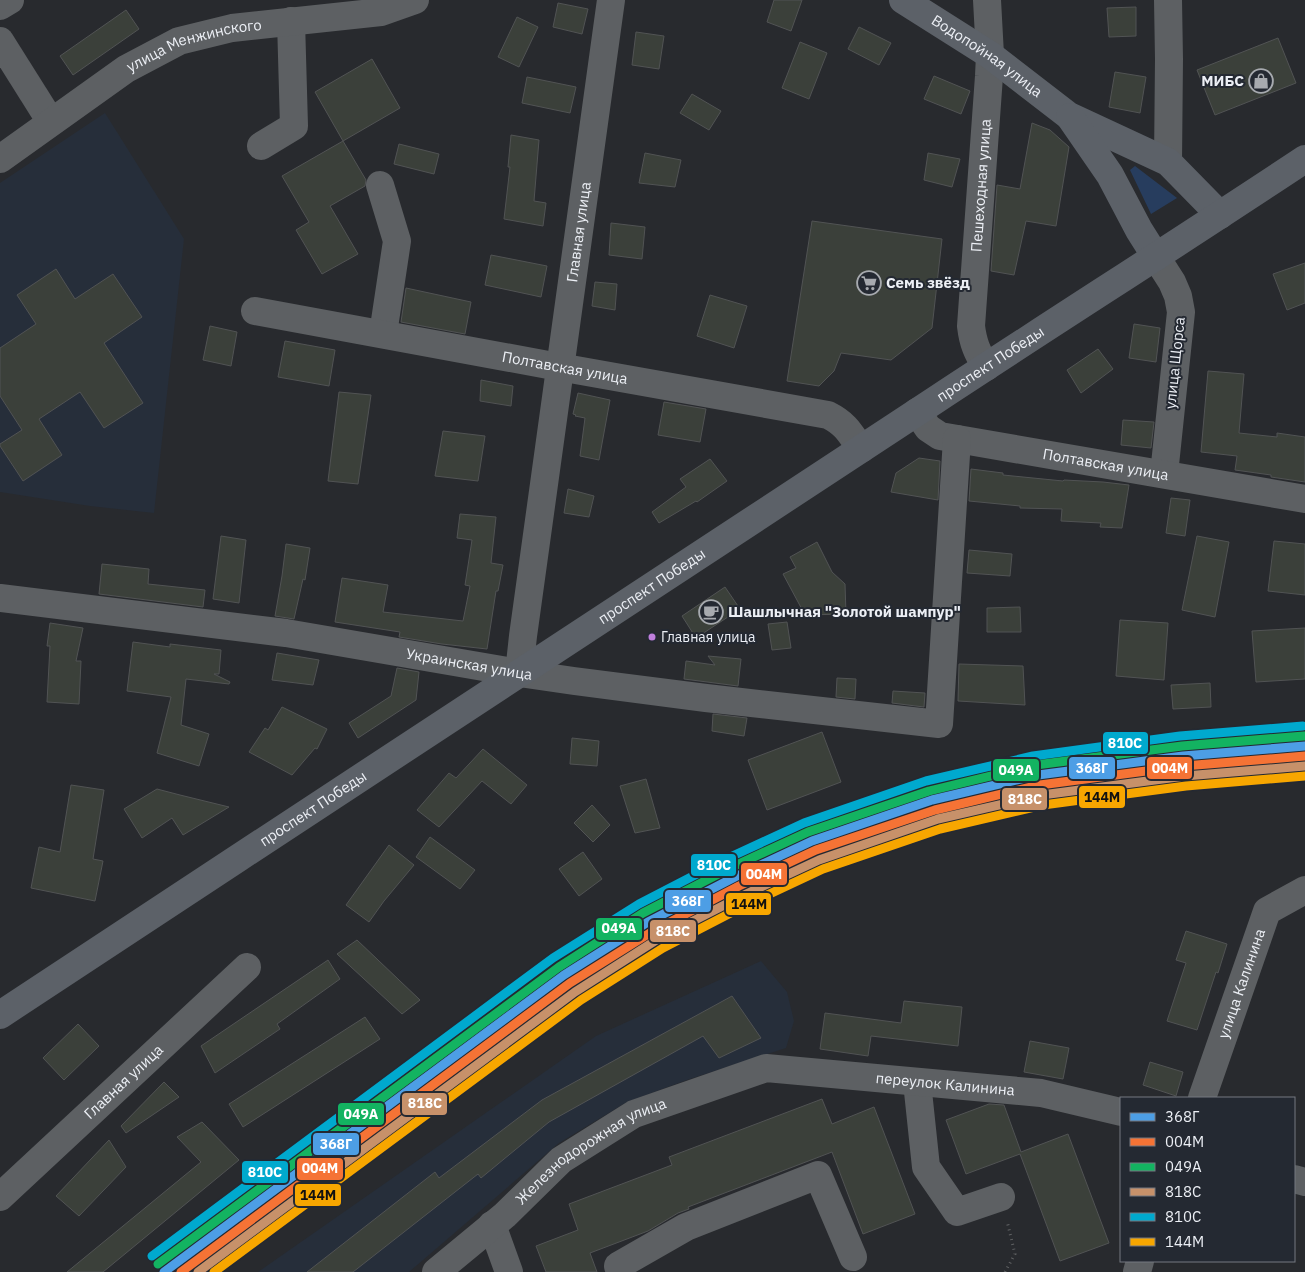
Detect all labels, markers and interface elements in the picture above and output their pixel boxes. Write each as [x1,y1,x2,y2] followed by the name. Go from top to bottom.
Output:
[928,10,1047,101] street label: Водопойная улица
[123,15,263,76] street label: улица Менжинского
[1248,68,1274,94] shop icon: МИБС
[1201,71,1244,90] place label: МИБС
[966,118,995,253] street label: Пешеходная улица
[562,181,595,283] street label: Главная улица
[856,270,882,296] supermarket icon: Семь звёзд
[886,273,970,292] place label: Семь звёзд
[1160,316,1189,410] street label: улица Щорса
[933,322,1047,406] street label: проспект Победы
[501,347,629,388] street label: Полтавская улица
[1041,444,1170,484] street label: Полтавская улица
[594,544,709,628] street label: проспект Победы
[698,599,724,625] cafe icon: Шашлычная "Золотой шампур"
[728,602,961,621] place label: Шашлычная "Золотой шампур"
[661,628,756,646] place label: Главная улица
[647,632,657,642] marker: Главная улица
[405,644,534,684] street label: Украинская улица
[1102,731,1149,755] line badge: 810С
[1108,734,1142,752] text: 810С
[1068,756,1116,780] line badge: 368Г
[1146,756,1193,780] line badge: 004М
[992,758,1040,782] line badge: 049А
[1076,759,1108,777] text: 368Г
[1152,759,1188,777] text: 004М
[999,761,1034,779] text: 049А
[256,766,370,850] street label: проспект Победы
[1078,785,1126,809] line badge: 144М
[1001,787,1048,811] line badge: 818С
[1084,788,1120,806] text: 144М
[1008,790,1042,808] text: 818С
[690,853,737,877] line badge: 810С
[697,856,731,874] text: 810С
[740,862,788,886] line badge: 004М
[746,865,782,883] text: 004М
[664,889,712,913] line badge: 368Г
[672,892,704,910] text: 368Г
[725,892,772,916] line badge: 144М
[731,895,767,913] text: 144М
[595,917,643,941] line badge: 049А
[602,919,637,937] text: 049А
[649,919,697,943] line badge: 818С
[656,922,690,940] text: 818С
[1213,926,1269,1041] street label: улица Калинина
[80,1040,167,1123] street label: Главная улица
[875,1068,1016,1100] street label: переулок Калинина
[401,1092,448,1116] line badge: 818С
[511,1093,669,1208] street label: Железнодорожная улица
[408,1094,442,1112] text: 818С
[1120,1097,1295,1262] legend
[337,1102,385,1126] line badge: 049А
[344,1105,379,1123] text: 049А
[1165,1107,1200,1126] text: 368Г
[312,1132,360,1156] line badge: 368Г
[1165,1132,1204,1151] text: 004М
[320,1135,352,1153] text: 368Г
[296,1157,344,1181] line badge: 004М
[1165,1157,1202,1176] text: 049А
[302,1159,338,1177] text: 004М
[241,1160,289,1184] line badge: 810С
[248,1163,282,1181] text: 810С
[1165,1182,1201,1201] text: 818С
[294,1183,342,1207] line badge: 144М
[300,1186,336,1204] text: 144М
[1165,1207,1201,1226] text: 810С
[1165,1232,1204,1251] text: 144М

